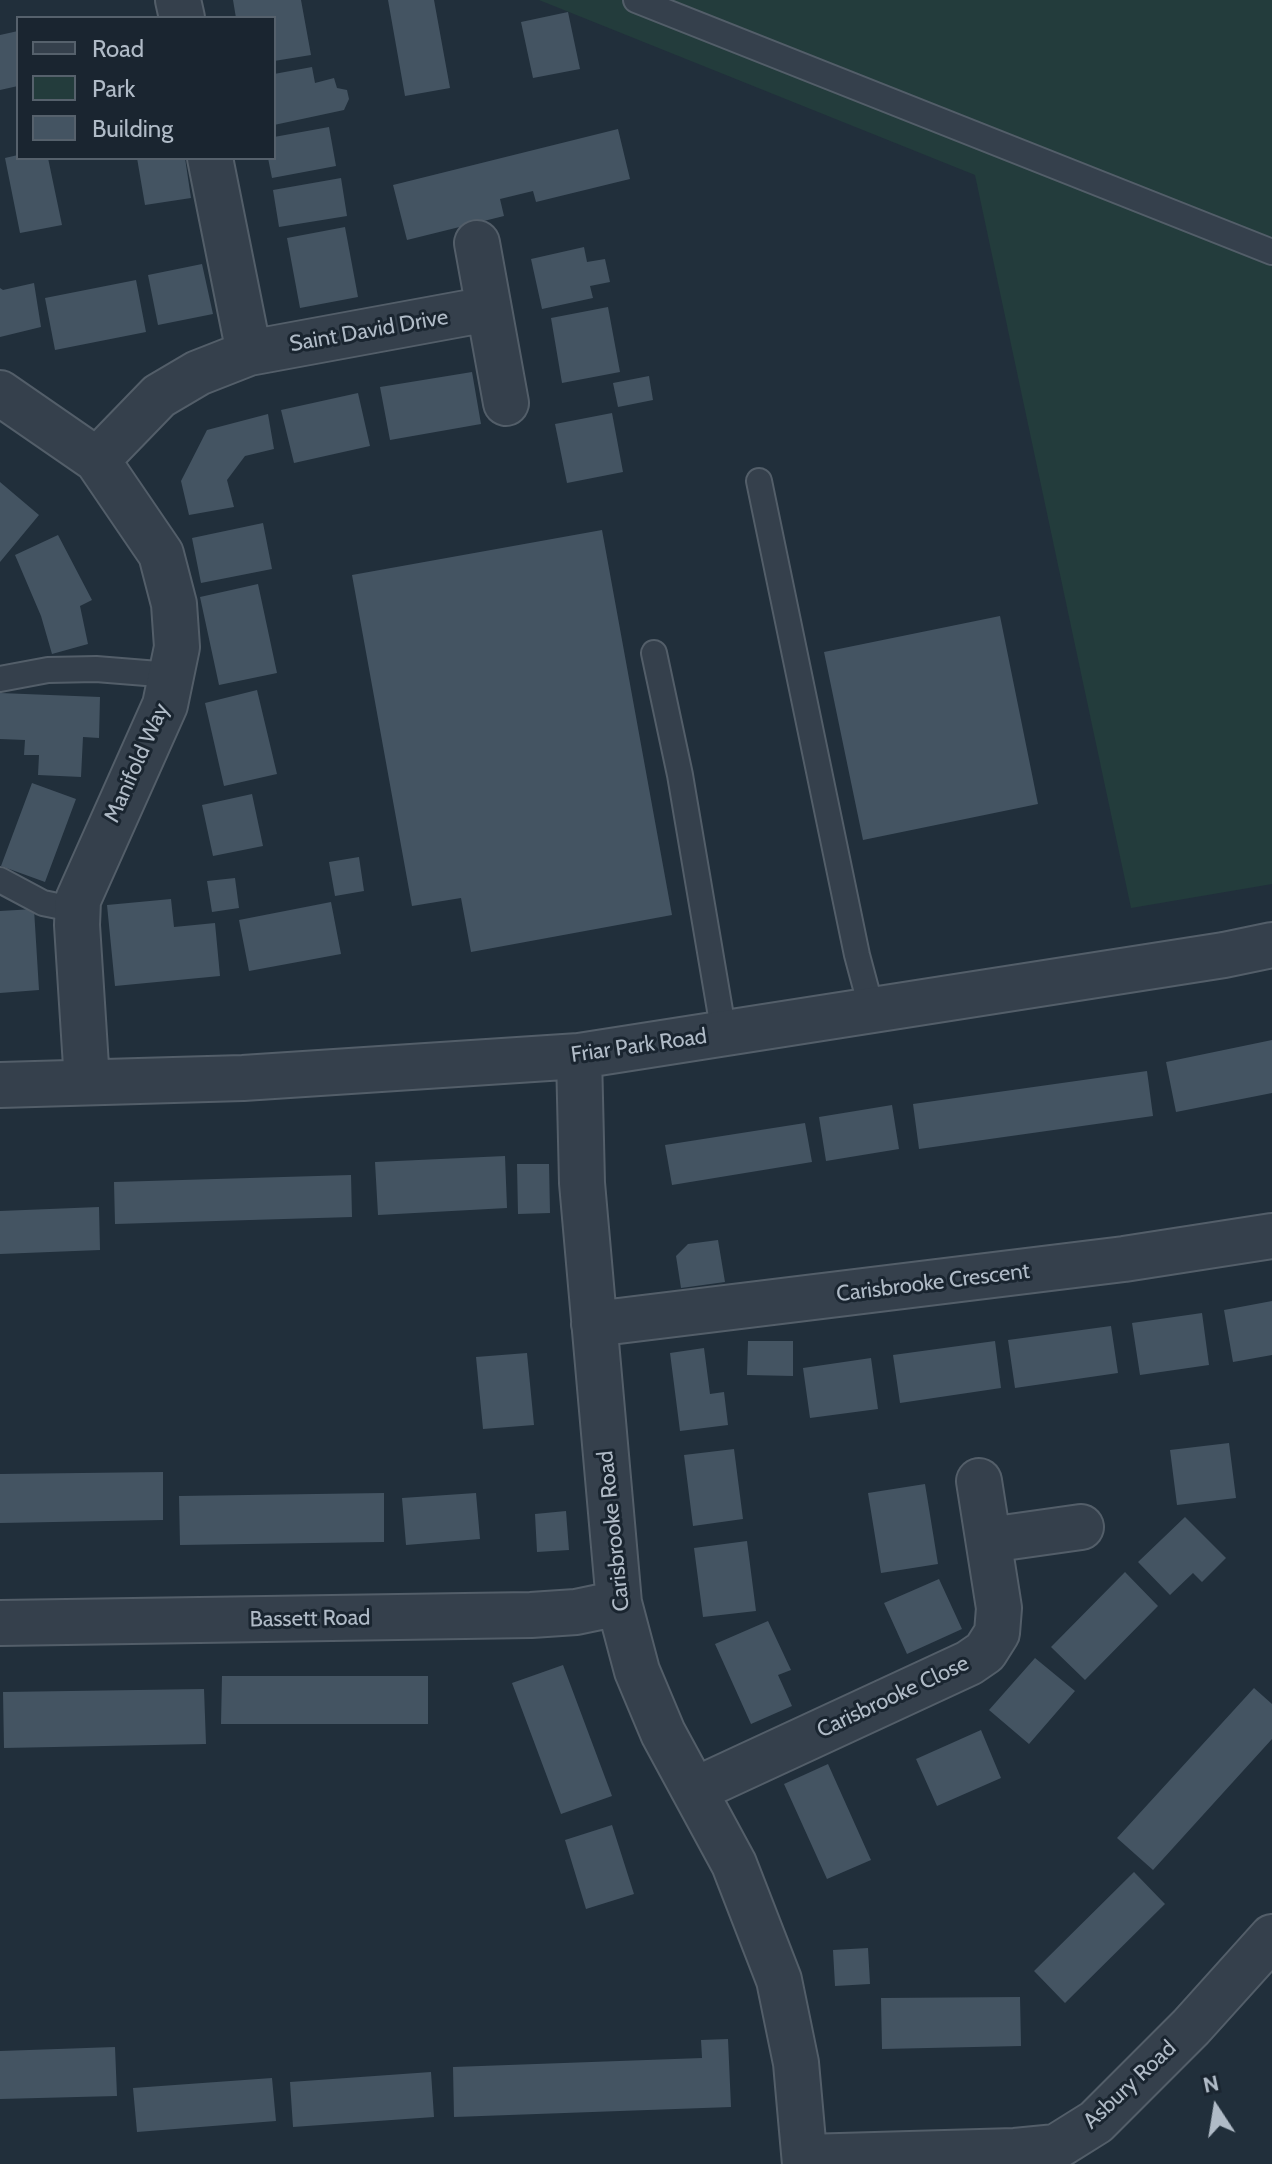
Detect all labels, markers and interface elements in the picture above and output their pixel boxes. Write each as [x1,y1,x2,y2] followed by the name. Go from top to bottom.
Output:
[16,16,276,160] legend
[92,34,144,63] text: Road
[92,74,135,103] text: Park
[92,114,173,143] text: Building
[288,304,450,358] street label: Saint David Drive
[99,699,175,827] street label: Manifold Way
[569,1023,709,1069] street label: Friar Park Road
[835,1258,1031,1308] street label: Carisbrooke Crescent
[592,1449,636,1613] street label: Carisbrooke Road
[249,1605,371,1633] street label: Bassett Road
[813,1650,973,1744] street label: Carisbrooke Close
[1078,2035,1182,2135] street label: Asbury Road
[1176,2068,1256,2148] north arrow
[1200,2069,1221,2099] text: N

